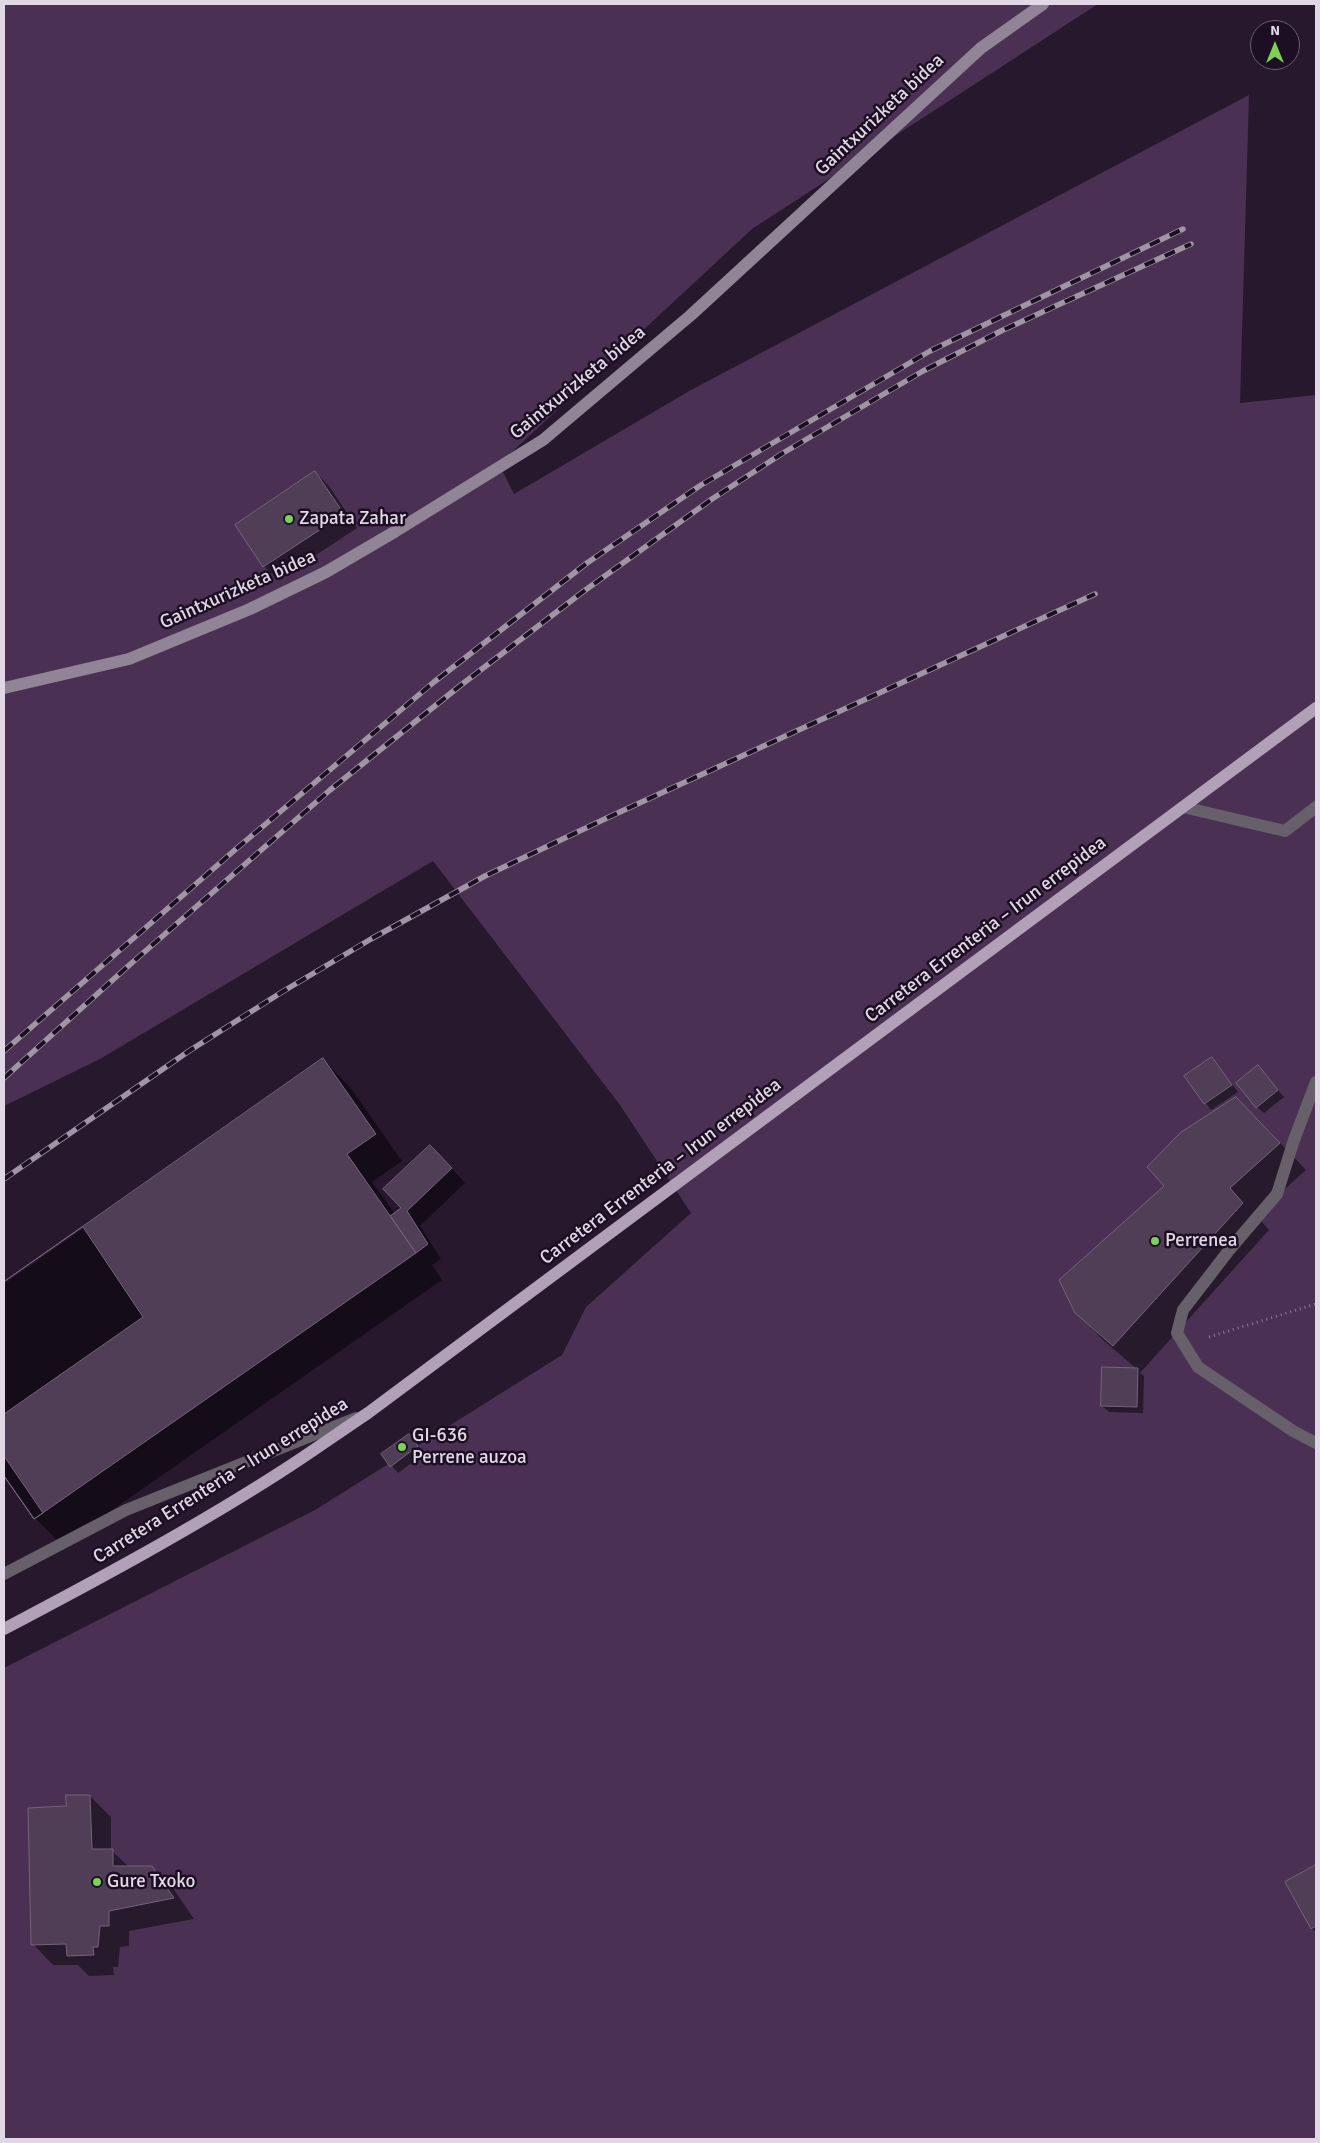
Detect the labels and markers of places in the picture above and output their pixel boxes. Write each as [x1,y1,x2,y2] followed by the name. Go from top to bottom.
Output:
[299,508,406,530] place label: Zapata Zahar
[283,513,295,525] marker: Zapata Zahar
[1165,1230,1237,1252] place label: Perrenea
[1149,1235,1161,1247] marker: Perrenea
[412,1425,527,1469] place label: GI-636 Perrene auzoa
[396,1441,408,1453] marker: GI-636 Perrene auzoa
[107,1871,195,1893] place label: Gure Txoko
[91,1876,103,1888] marker: Gure Txoko

